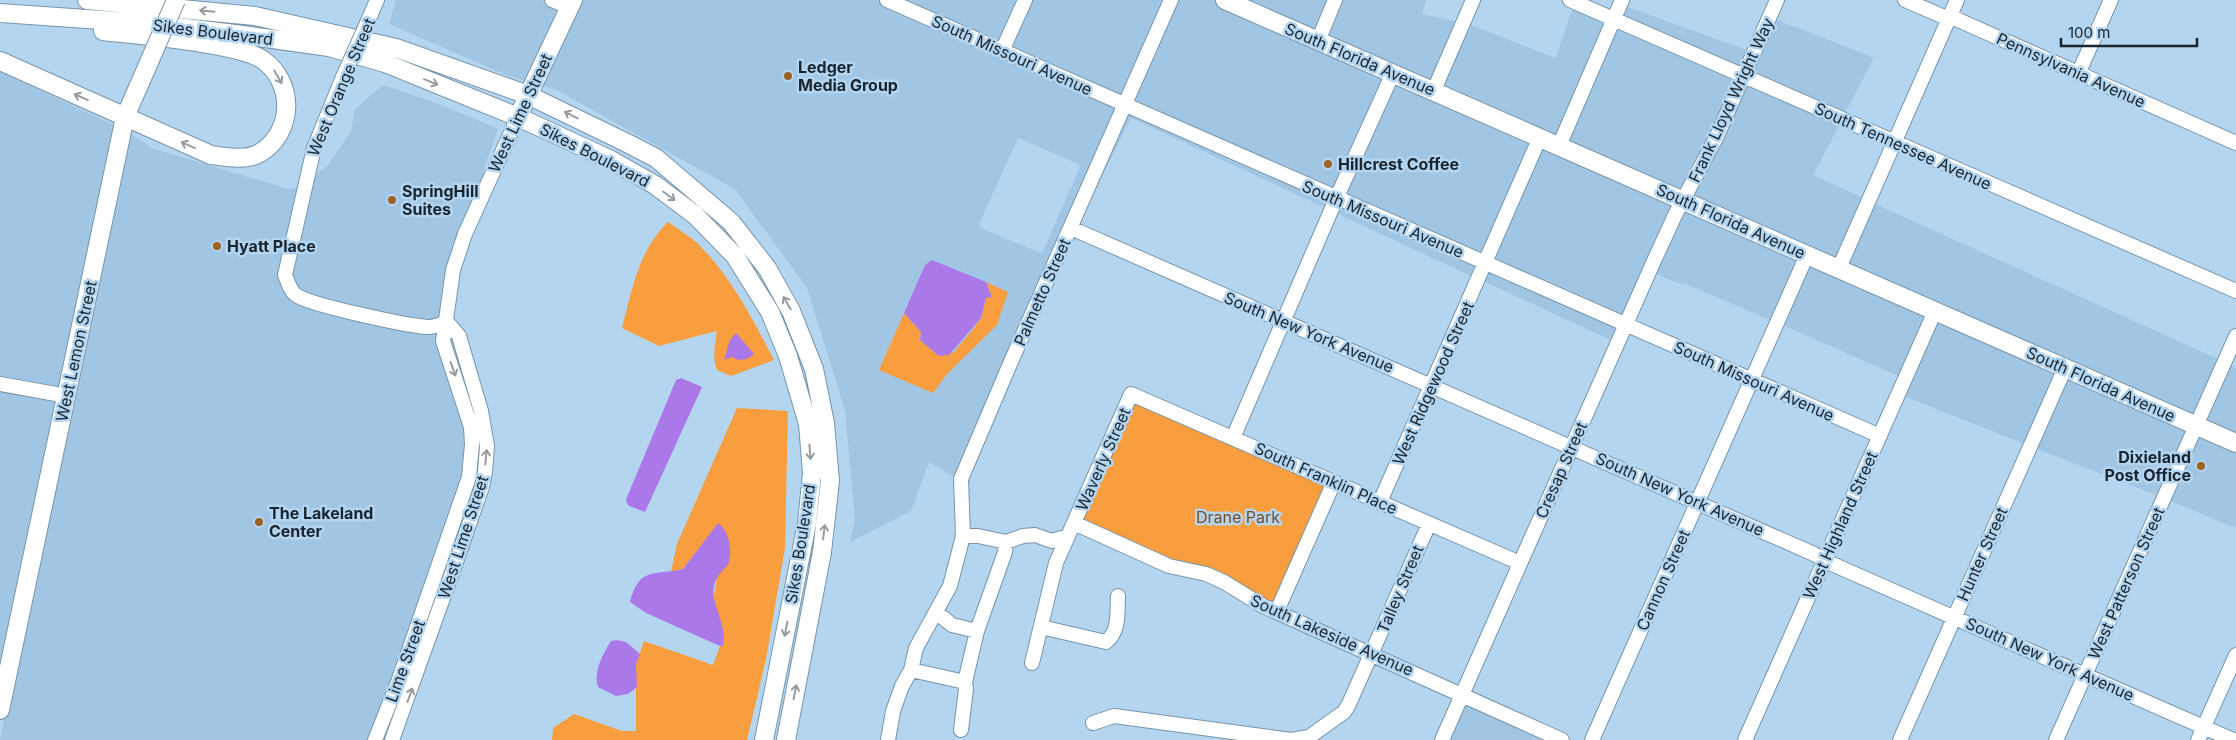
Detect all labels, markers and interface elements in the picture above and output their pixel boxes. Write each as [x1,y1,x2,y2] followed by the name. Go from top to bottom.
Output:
[199,6,215,16] one-way arrow
[929,11,1095,99] street label: South Missouri Avenue
[152,15,274,49] street label: Sikes Boulevard
[303,15,379,159] street label: West Orange Street
[1684,15,1778,185] street label: Frank Lloyd Wright Way
[2061,15,2197,47] scale bar
[1282,18,1438,100] street label: South Florida Avenue
[2068,23,2110,42] text: 100 m
[1994,28,2148,112] street label: Pennsylvania Avenue
[484,51,556,175] street label: West Lime Street
[798,57,898,95] place label: Ledger Media Group
[272,70,283,84] one-way arrow
[782,70,794,82] marker: Ledger Media Group
[423,78,438,87] one-way arrow
[74,92,89,101] one-way arrow
[1812,98,1994,194] street label: South Tennessee Avenue
[564,110,579,119] one-way arrow
[537,119,653,191] street label: Sikes Boulevard
[181,139,196,149] one-way arrow
[1338,154,1459,174] place label: Hillcrest Coffee
[1322,158,1334,170] marker: Hillcrest Coffee
[1299,176,1467,262] street label: South Missouri Avenue
[1653,179,1809,263] street label: South Florida Avenue
[402,181,479,219] place label: SpringHill Suites
[662,190,675,201] one-way arrow
[386,194,398,206] marker: SpringHill Suites
[1009,235,1075,349] street label: Palmetto Street
[227,236,316,256] place label: Hyatt Place
[211,240,223,252] marker: Hyatt Place
[51,279,101,423] street label: West Lemon Street
[1221,287,1397,377] street label: South New York Avenue
[782,297,792,311] one-way arrow
[1388,298,1478,468] street label: West Ridgewood Street
[1671,337,1837,425] street label: South Missouri Avenue
[2023,342,2179,426] street label: South Florida Avenue
[448,361,458,377] one-way arrow
[1071,404,1135,514] street label: Waverly Street
[1531,419,1591,521] street label: Cresap Street
[1252,438,1400,518] street label: South Franklin Place
[805,443,815,459] one-way arrow
[2105,447,2191,485] place label: Dixieland Post Office
[1593,448,1767,540] street label: South New York Avenue
[1798,448,1882,602] street label: West Highland Street
[481,449,491,465] one-way arrow
[2195,460,2207,472] marker: Dixieland Post Office
[434,473,492,601] street label: West Lime Street
[781,483,819,605] street label: Sikes Boulevard
[269,503,373,541] place label: The Lakeland Center
[1952,504,2012,604] street label: Hunter Street
[2083,504,2169,662] street label: West Patterson Street
[1196,507,1280,527] park label: Drane Park
[253,516,265,528] marker: The Lakeland Center
[819,525,829,541] one-way arrow
[1632,526,1694,634] street label: Cannon Street
[1373,542,1427,636] street label: Talley Street
[1247,590,1417,680] street label: South Lakeside Avenue
[1963,613,2137,705] street label: South New York Avenue
[381,617,429,705] street label: Lime Street
[781,621,790,637] one-way arrow
[791,685,800,701] one-way arrow
[406,687,415,703] one-way arrow

